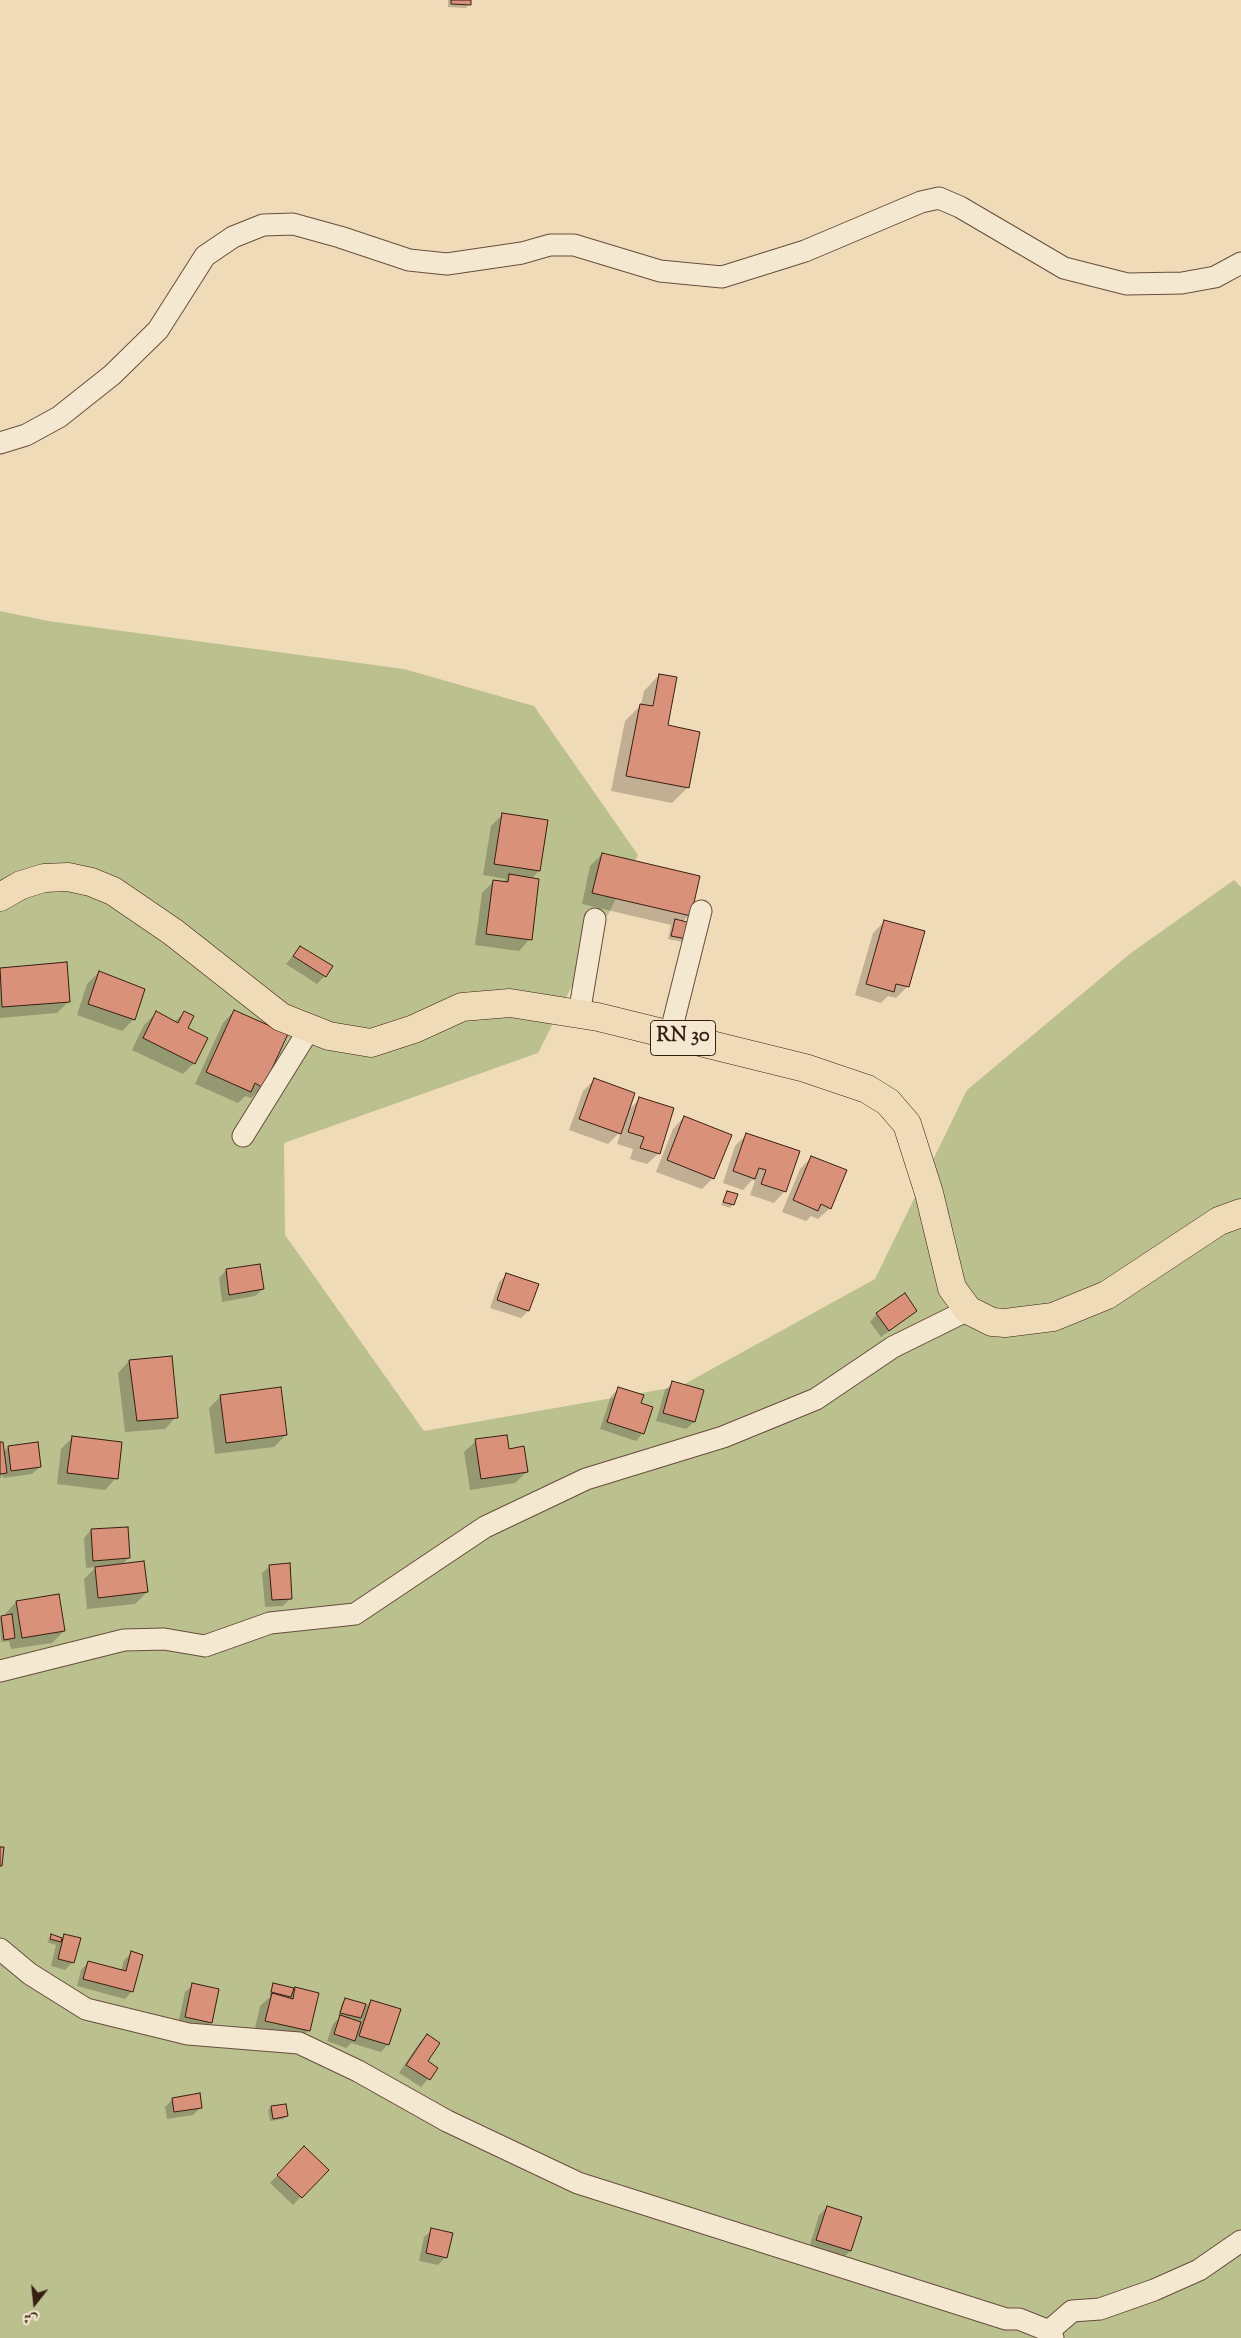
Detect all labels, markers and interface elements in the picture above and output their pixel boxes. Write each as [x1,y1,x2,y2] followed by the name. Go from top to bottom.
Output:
[650,1020,716,1056] road number: RN 30
[10,2278,60,2328] north arrow
[21,2306,40,2329] text: ش

